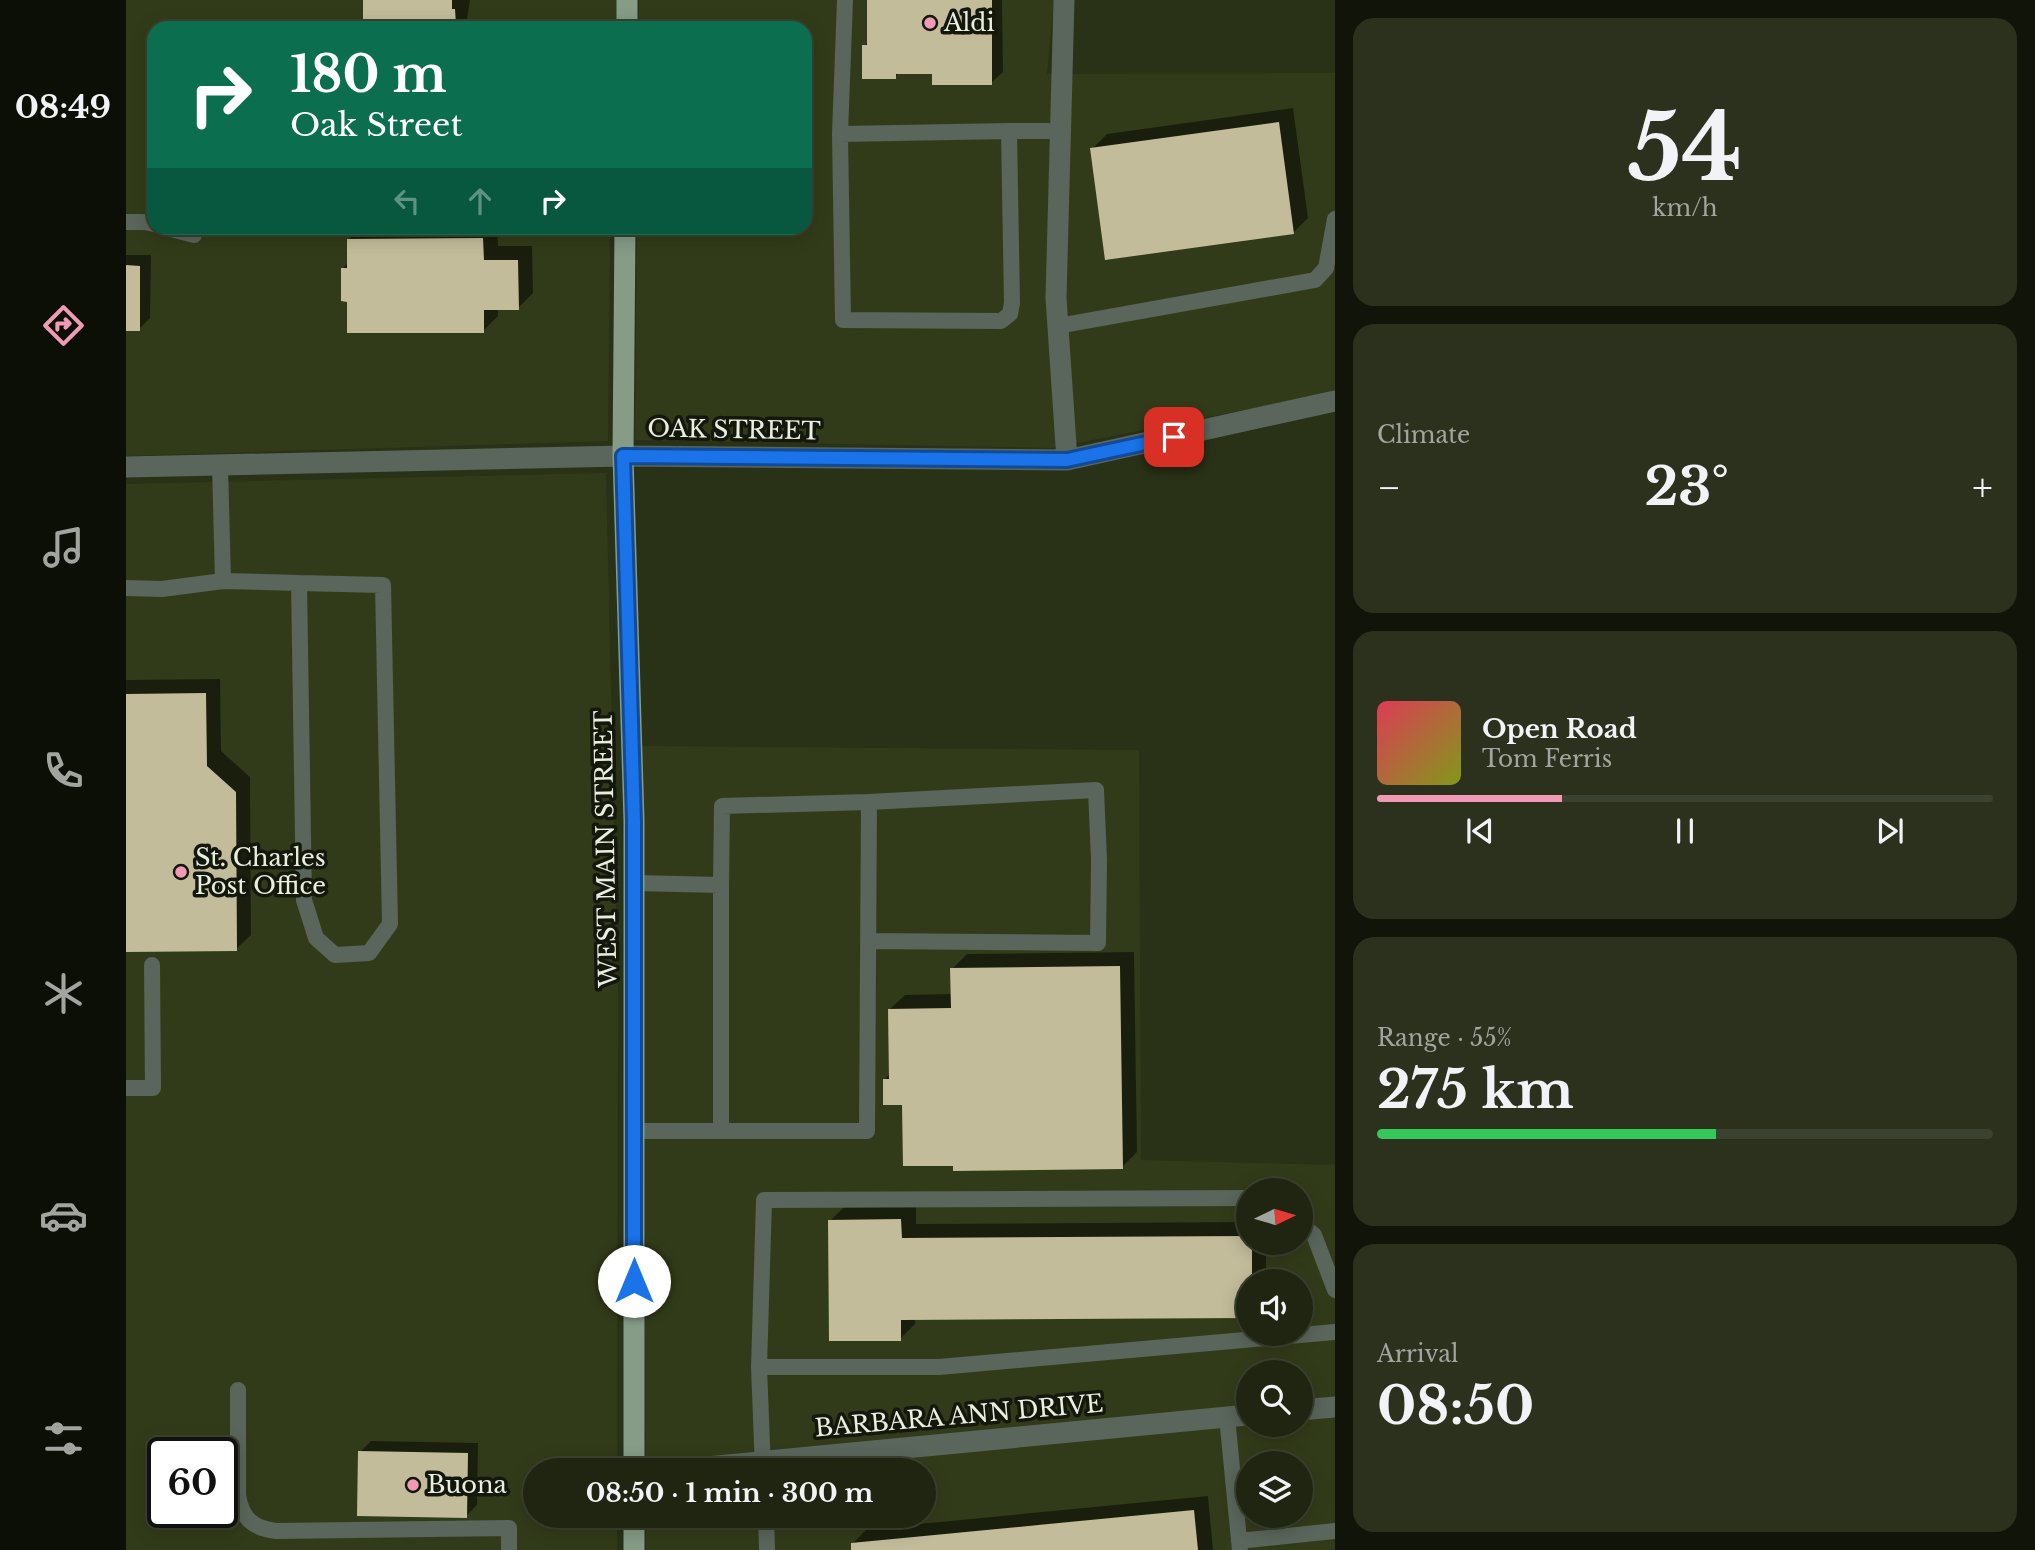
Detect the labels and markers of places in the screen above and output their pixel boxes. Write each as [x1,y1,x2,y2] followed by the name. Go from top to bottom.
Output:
[943,8,995,37] place label: Aldi
[922,15,938,31] marker: Aldi
[1144,407,1204,467] pin
[195,843,326,900] place label: St. Charles Post Office
[173,864,189,880] marker: St. Charles Post Office
[427,1470,508,1499] place label: Buona
[405,1477,421,1493] marker: Buona

